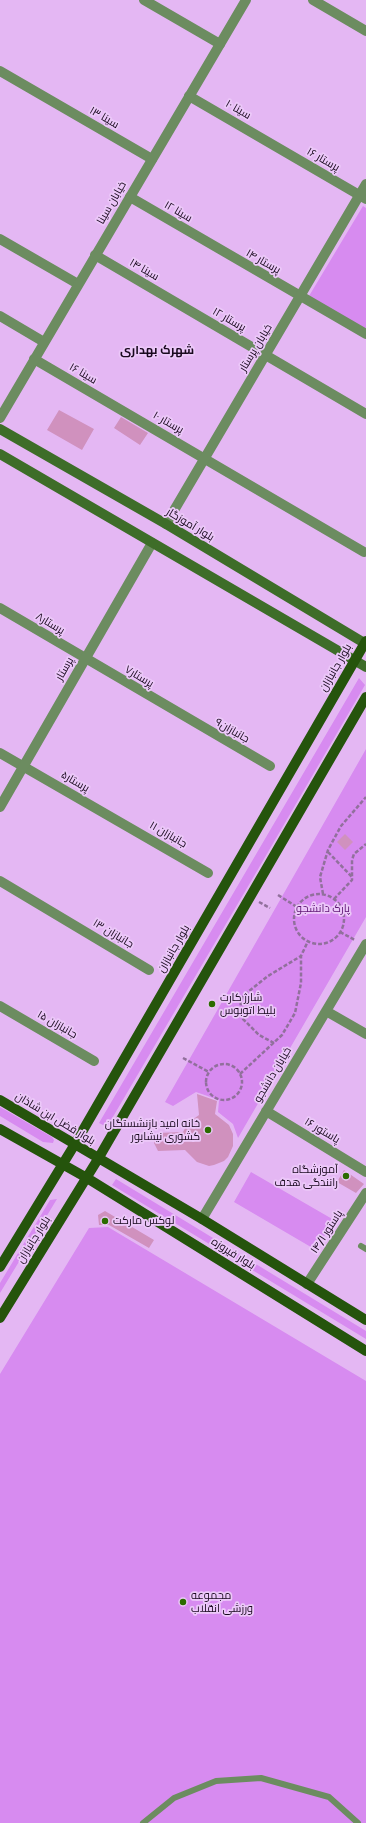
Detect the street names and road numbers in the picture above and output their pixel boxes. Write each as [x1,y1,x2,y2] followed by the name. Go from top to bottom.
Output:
[223,97,253,123] street label: سینا ۱۰
[87,104,121,132] street label: سینا ۱۳
[304,145,342,175] street label: پرستار ۱۶
[94,179,130,227] street label: خیابان سینا
[162,199,194,225] street label: سینا ۱۲
[243,247,283,277] street label: پرستار ۱۴
[127,256,161,284] street label: سینا ۱۴
[210,305,248,335] street label: پرستار ۱۲
[237,322,275,374] street label: خیابان پرستار
[67,361,99,387] street label: سینا ۱۶
[150,409,186,437] street label: پرستار ۱۰
[164,505,216,545] street label: بلوار آموزگار
[33,610,67,638] street label: پرستار۸
[317,642,355,694] street label: بلوار جانبازان
[53,655,77,683] street label: پرستار
[122,663,156,691] street label: پرستار۷
[212,716,252,746] street label: جانبازان۹
[58,769,92,795] street label: پرستار۵
[147,819,189,851] street label: جانبازان ۱۱
[90,917,136,951] street label: جانبازان ۱۳
[155,923,193,975] street label: بلوار جانبازان
[35,1008,79,1042] street label: جانبازان ۱۵
[251,1045,295,1105] street label: خیابان دانشجو
[13,1090,97,1148] street label: بلوار فضل ابن شاذان
[302,1115,342,1147] street label: پاستور ۱۶
[308,1208,346,1256] street label: پاستور ۱۴/۱
[14,1214,54,1266] street label: بلوار جانبازان
[209,1235,257,1273] street label: بلوار فیروزه

